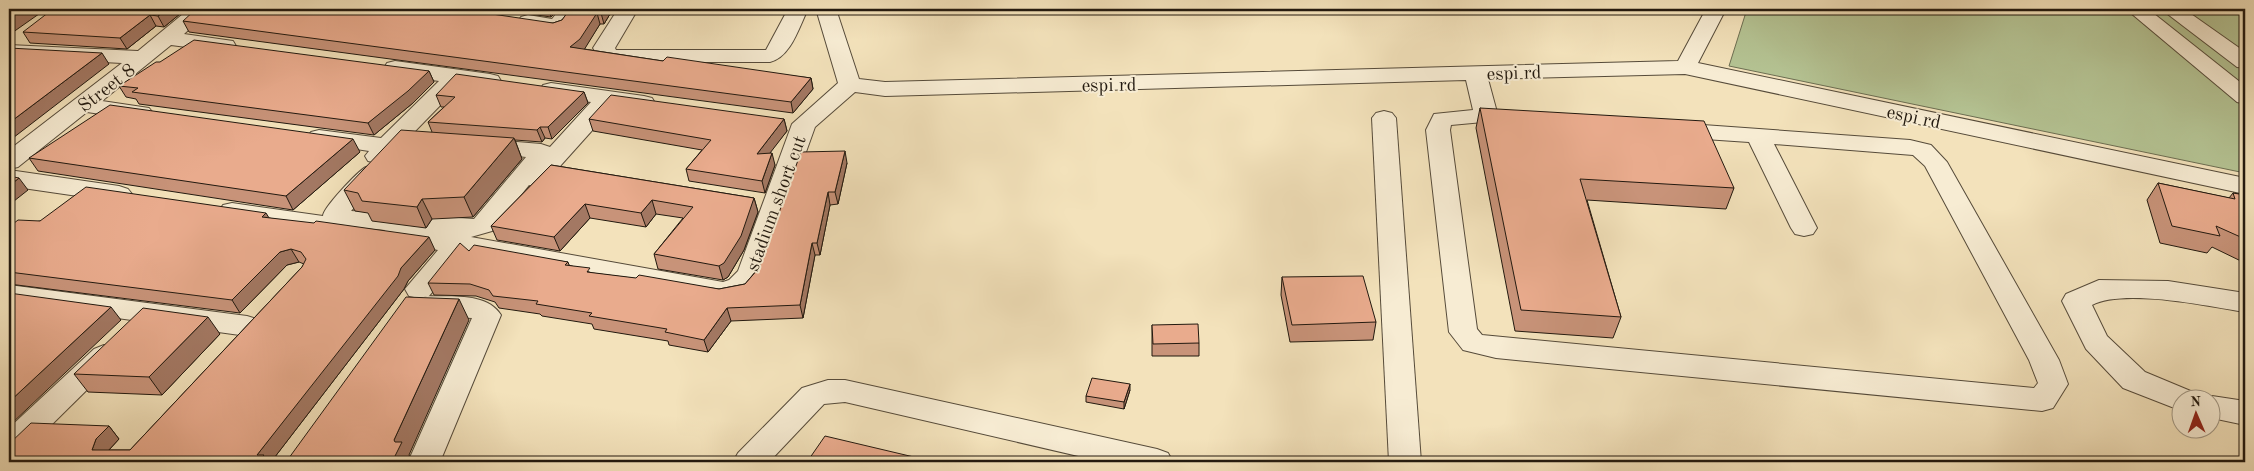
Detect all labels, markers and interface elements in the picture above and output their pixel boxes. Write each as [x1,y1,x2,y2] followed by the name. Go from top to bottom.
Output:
[75,61,140,117] street label: Street 8
[1486,64,1542,85] street label: espi rd
[1081,77,1137,96] street label: espi rd
[1885,103,1942,133] street label: espi rd
[744,134,811,274] street label: stadium short cut
[2172,388,2222,438] north arrow
[2190,395,2201,409] text: N

